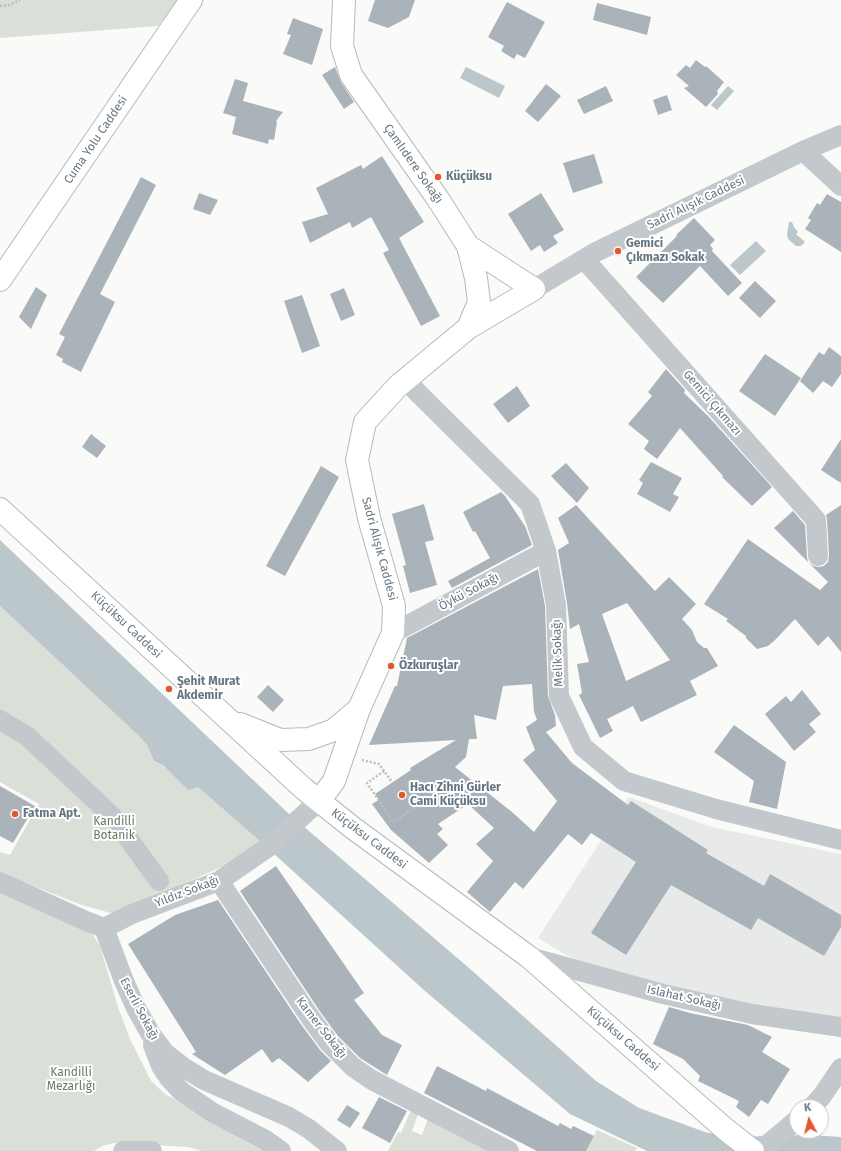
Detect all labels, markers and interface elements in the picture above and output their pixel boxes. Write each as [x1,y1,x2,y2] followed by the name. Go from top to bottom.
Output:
[61,93,131,187] street label: Cuma Yolu Caddesi
[380,122,446,206] street label: Çamlıdere Sokağı
[446,170,492,184] place label: Küçüksu
[433,172,443,182] marker: Küçüksu
[645,173,747,233] street label: Sadri Alışık Caddesi
[626,237,705,265] place label: Gemici Çıkmazı Sokak
[613,246,623,256] marker: Gemici Çıkmazı Sokak
[680,367,744,439] street label: Gemici Çıkmazı
[358,496,400,602] street label: Sadri Alışık Caddesi
[436,570,502,614] street label: Öykü Sokağı
[88,589,164,661] street label: Küçüksu Caddesi
[550,619,566,687] street label: Melik Sokağı
[399,659,458,673] place label: Özkuruşlar
[386,661,396,671] marker: Özkuruşlar
[177,675,240,703] place label: Şehit Murat Akdemir
[164,684,174,694] marker: Şehit Murat Akdemir
[410,781,501,809] place label: Hacı Zihni Gürler Cami Küçüksu
[397,790,407,800] marker: Hacı Zihni Gürler Cami Küçüksu
[328,806,410,872] street label: Küçüksu Caddesi
[23,807,81,821] place label: Fatma Apt.
[10,809,20,819] marker: Fatma Apt.
[93,815,135,843] park label: Kandilli Botanik
[153,873,221,911] street label: Yıldız Sokağı
[117,975,161,1043] street label: Eserli Sokağı
[645,982,723,1014] street label: Islahat Sokağı
[293,995,349,1061] street label: Kamer Sokağı
[584,1004,662,1074] street label: Küçüksu Caddesi
[47,1066,95,1094] park label: Kandilli Mezarlığı
[789,1099,829,1139] north arrow
[803,1101,812,1114] text: K

